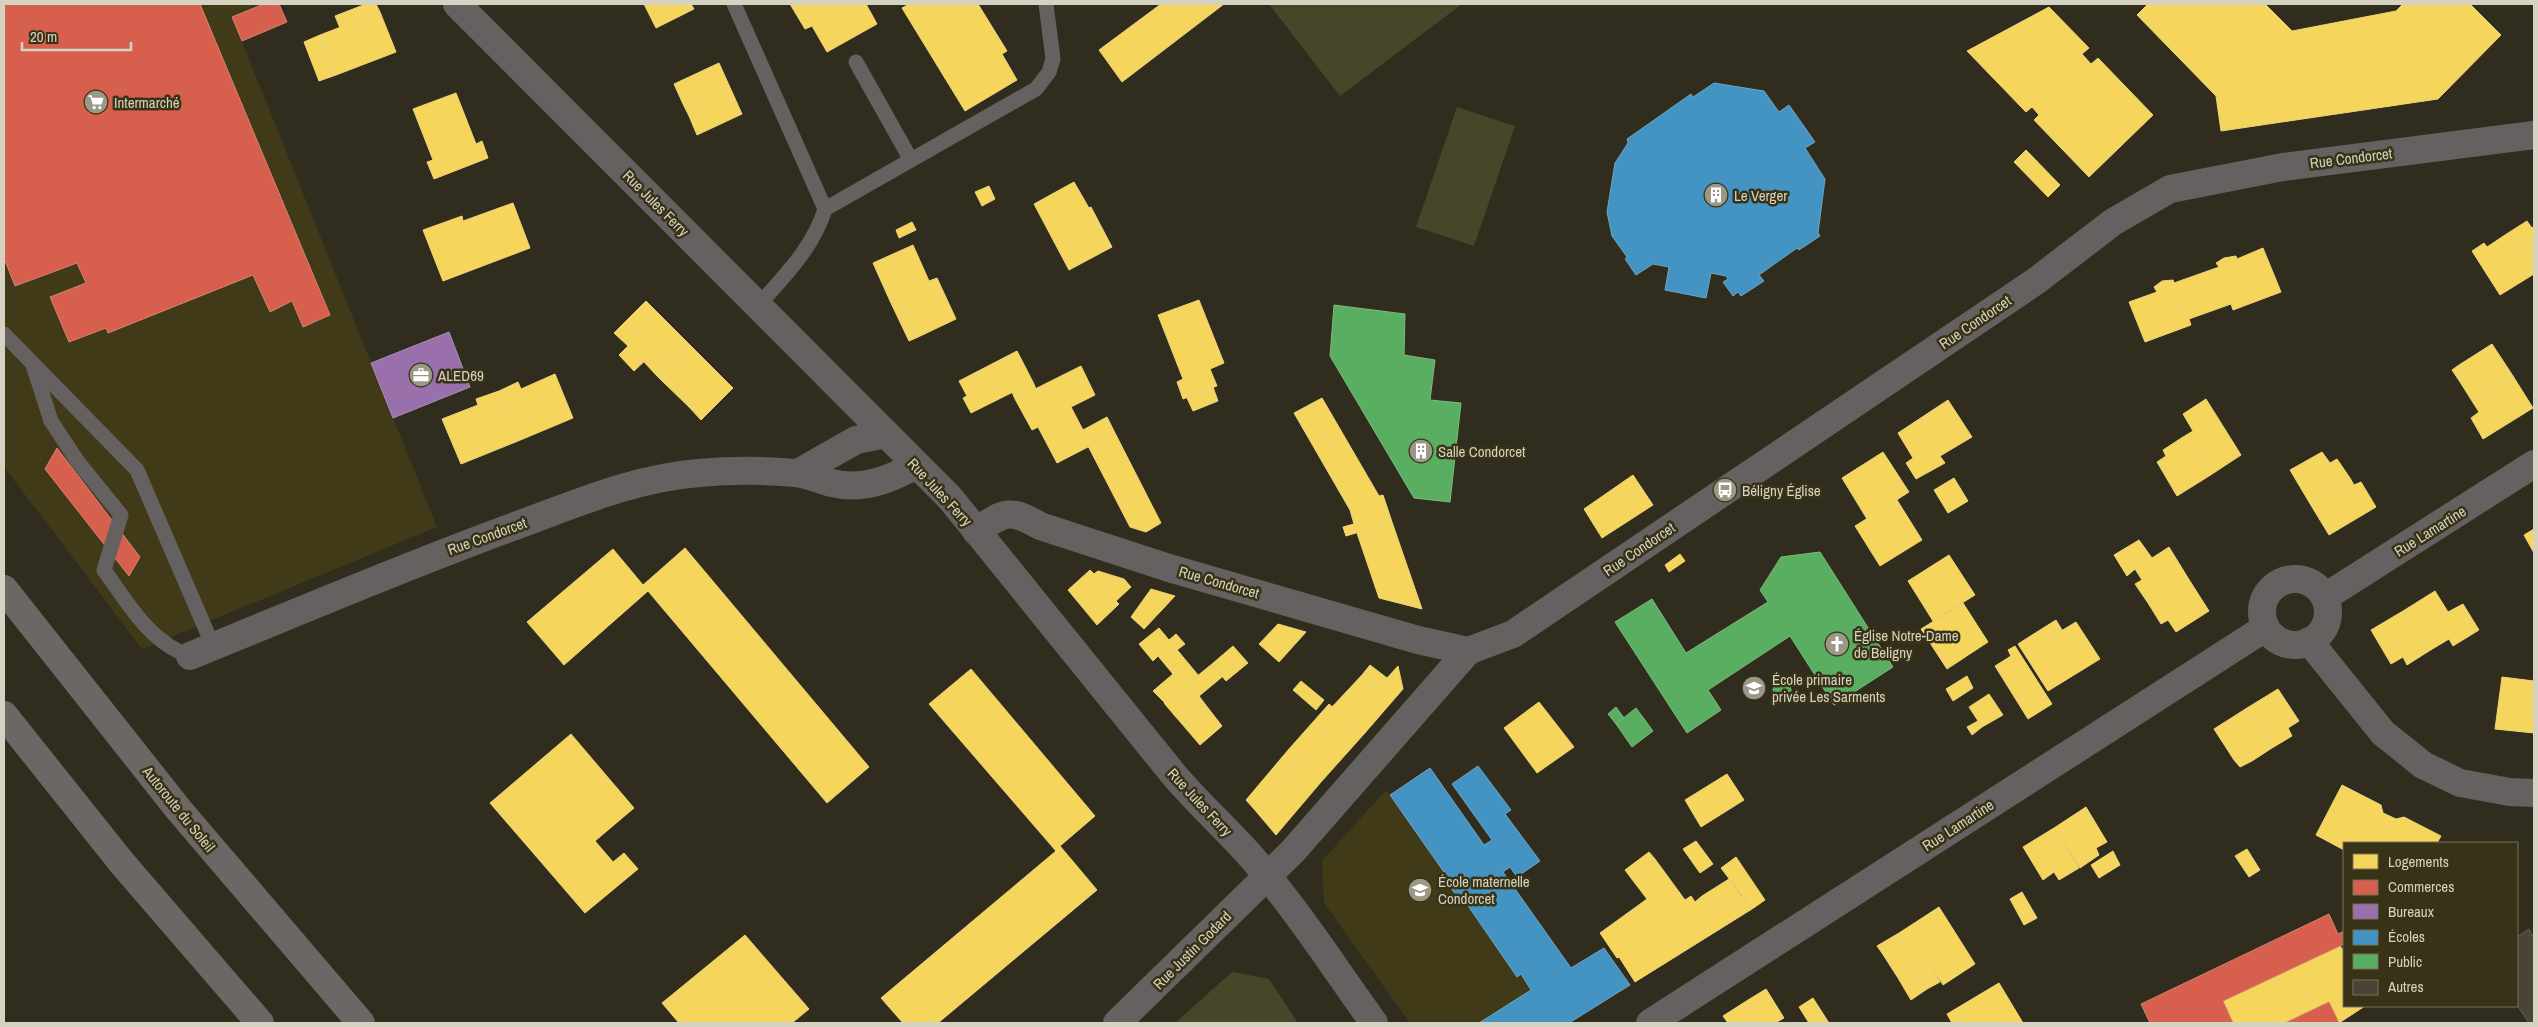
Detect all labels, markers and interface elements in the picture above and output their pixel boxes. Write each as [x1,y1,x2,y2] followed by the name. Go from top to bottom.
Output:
[22,20,131,52] scale bar
[30,26,57,47] text: 20 m
[83,89,109,115] supermarket icon: Intermarché
[114,92,180,113] place label: Intermarché
[2309,142,2394,173] street label: Rue Condorcet
[618,165,694,241] street label: Rue Jules Ferry
[1703,182,1729,208] building icon: Le Verger
[1734,185,1787,206] place label: Le Verger
[1935,290,2016,354] street label: Rue Condorcet
[408,362,434,388] office icon: ALED69
[437,365,484,386] place label: ALED69
[1408,438,1434,464] building icon: Salle Condorcet
[1438,441,1526,462] place label: Salle Condorcet
[903,453,978,531] street label: Rue Jules Ferry
[1712,477,1738,503] bus stop icon: Béligny Église
[1742,480,1821,501] place label: Béligny Église
[2390,500,2470,561] street label: Rue Lamartine
[445,512,530,560] street label: Rue Condorcet
[1599,517,1680,581] street label: Rue Condorcet
[1176,561,1262,604] street label: Rue Condorcet
[1854,625,1959,663] place label: Église Notre-Dame de Beligny
[1824,631,1850,657] church icon: Église Notre-Dame de Beligny
[1772,669,1886,707] place label: École primaire privée Les Sarments
[1741,675,1767,701] school or university icon: École primaire privée Les Sarments
[137,761,220,856] street label: Autoroute du Soleil
[1163,763,1238,841] street label: Rue Jules Ferry
[1918,794,1998,856] street label: Rue Lamartine
[2343,842,2518,1007] legend
[2388,851,2449,872] text: Logements
[1438,871,1530,909] place label: École maternelle Condorcet
[2388,876,2454,897] text: Commerces
[1407,877,1433,903] school or university icon: École maternelle Condorcet
[2388,901,2435,922] text: Bureaux
[1148,906,1236,994] street label: Rue Justin Godard
[2388,926,2425,947] text: Écoles
[2388,951,2422,972] text: Public
[2387,976,2424,997] text: Autres

